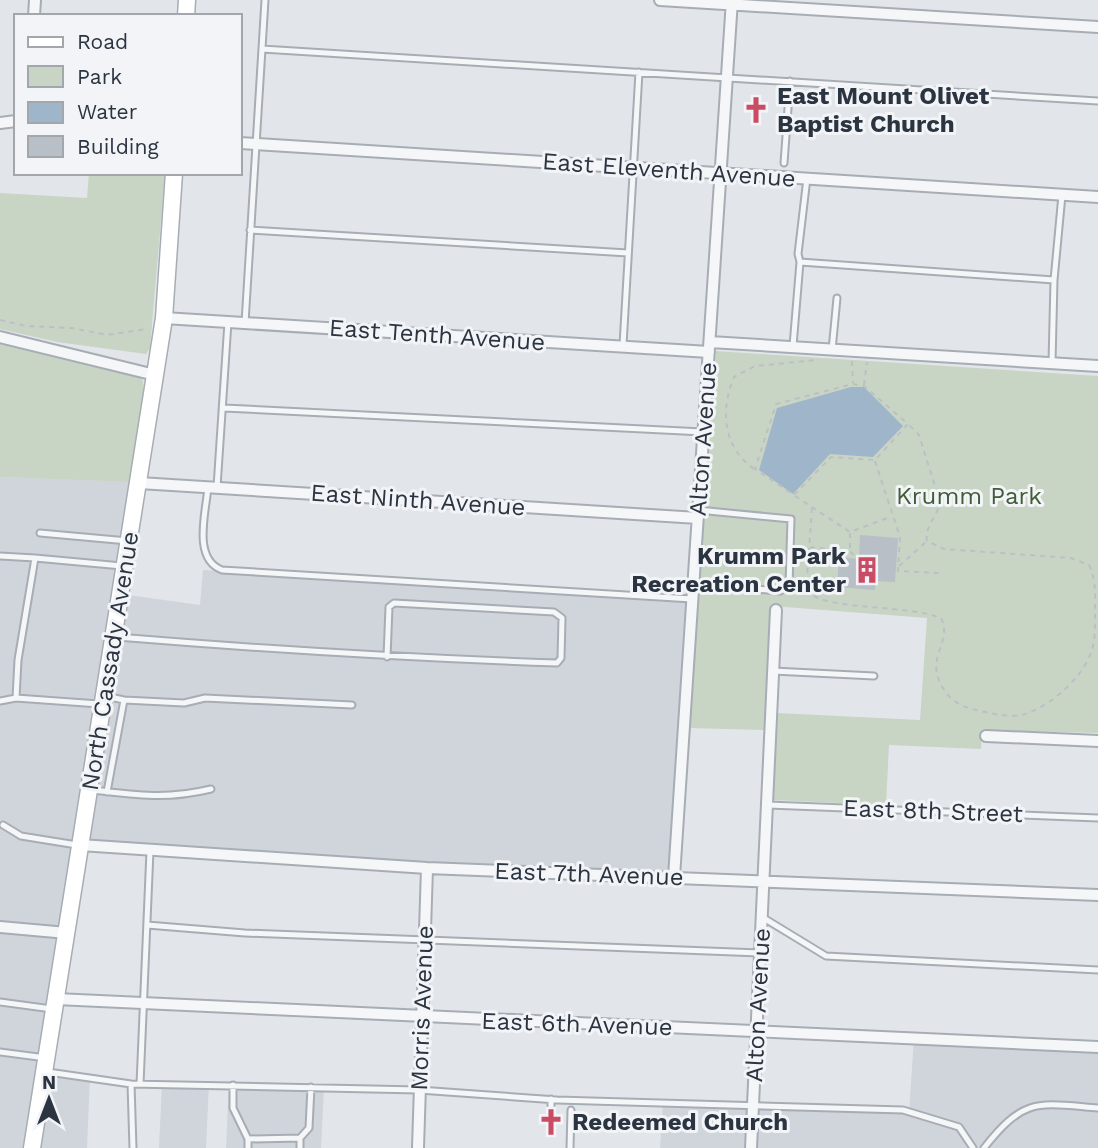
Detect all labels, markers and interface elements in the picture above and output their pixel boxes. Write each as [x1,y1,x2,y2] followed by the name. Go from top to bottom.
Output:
[14,14,242,175] legend
[77,29,128,54] text: Road
[77,64,122,89] text: Park
[777,82,990,138] place label: East Mount Olivet Baptist Church
[741,95,771,125] church icon: East Mount Olivet Baptist Church
[77,99,138,124] text: Water
[77,134,159,159] text: Building
[541,147,797,193] street label: East Eleventh Avenue
[328,313,546,357] street label: East Tenth Avenue
[684,361,722,517] street label: Alton Avenue
[310,479,526,521] street label: East Ninth Avenue
[896,482,1042,510] park label: Krumm Park
[76,529,144,793] street label: North Cassady Avenue
[631,542,847,598] place label: Krumm Park Recreation Center
[852,555,882,585] building icon: Krumm Park Recreation Center
[843,794,1023,828] street label: East 8th Street
[494,857,684,891] street label: East 7th Avenue
[405,925,439,1091] street label: Morris Avenue
[740,927,776,1083] street label: Alton Avenue
[481,1007,673,1041] street label: East 6th Avenue
[14,1064,84,1134] north arrow
[42,1071,56,1094] text: N
[536,1107,566,1137] church icon: Redeemed Church
[572,1108,788,1136] place label: Redeemed Church

